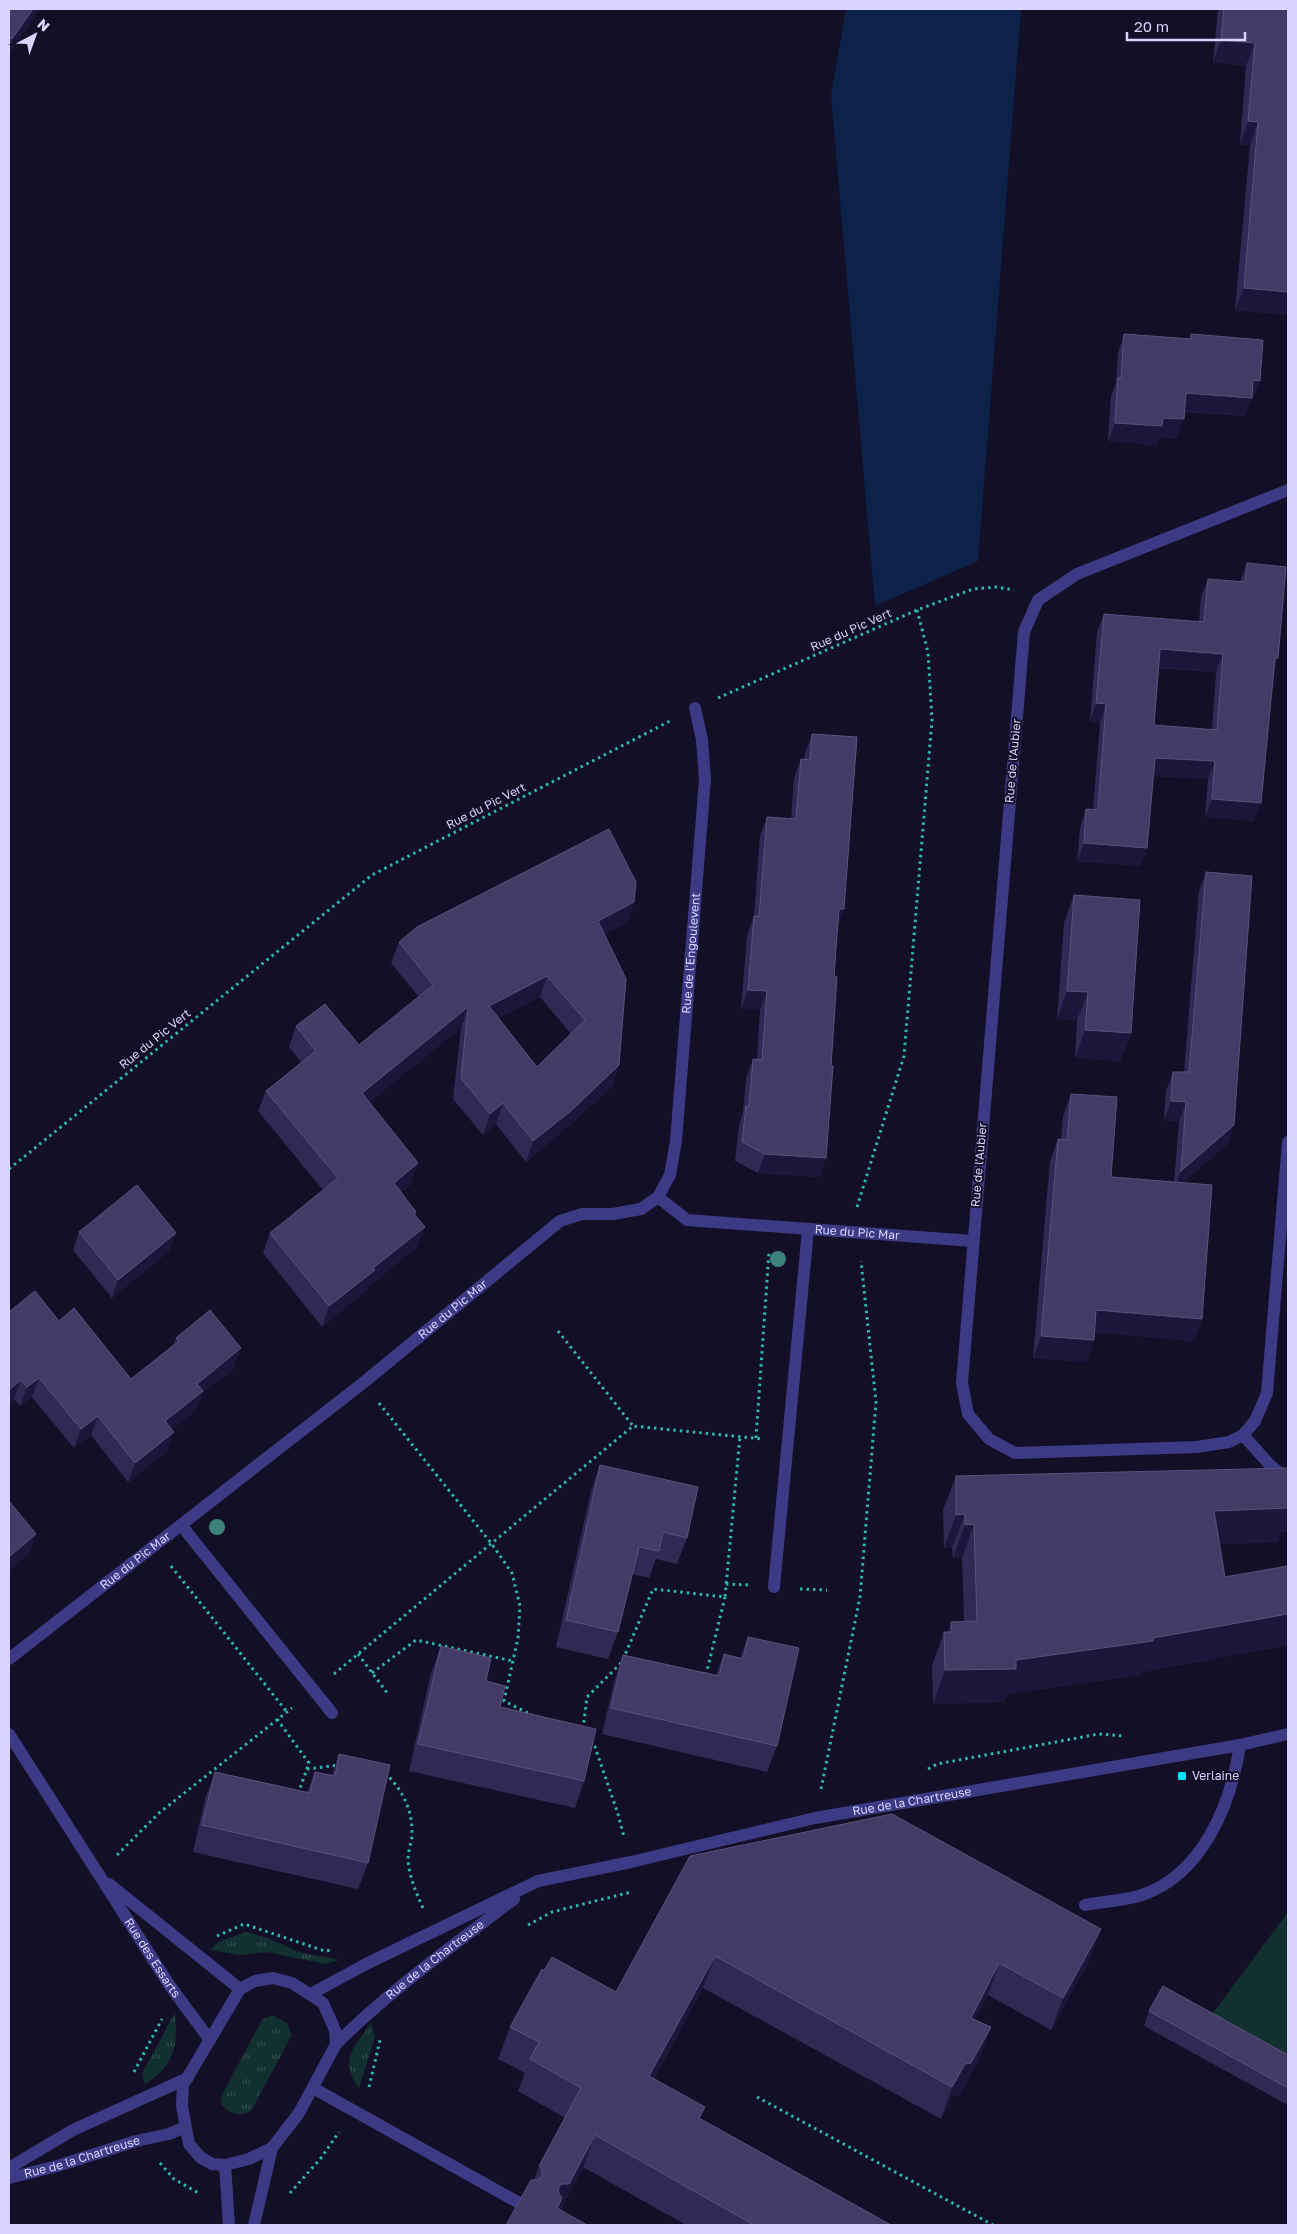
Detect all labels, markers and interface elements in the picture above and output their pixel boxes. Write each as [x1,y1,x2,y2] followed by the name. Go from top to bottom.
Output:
[10,10,60,60] north arrow
[1127,10,1244,42] scale bar
[34,15,53,35] text: N
[1134,17,1169,35] text: 20 m
[808,605,894,654] street label: Rue du Pic Vert
[1001,718,1024,804] street label: Rue de l'Aubier
[443,779,528,832] street label: Rue du Pic Vert
[678,892,703,1014] street label: Rue de l'Engoulevent
[116,1005,194,1072] street label: Rue du Pic Vert
[967,1122,990,1208] street label: Rue de l'Aubier
[814,1221,901,1243] street label: Rue du Pic Mar
[415,1276,490,1342] street label: Rue du Pic Mar
[97,1528,173,1592] street label: Rue du Pic Mar
[1192,1768,1239,1783] place label: Verlaine
[1176,1770,1188,1782] marker: Verlaine
[851,1783,972,1818] street label: Rue de la Chartreuse
[122,1915,184,2001] street label: Rue des Essarts
[382,1916,487,2002] street label: Rue de la Chartreuse
[22,2132,141,2181] street label: Rue de la Chartreuse

